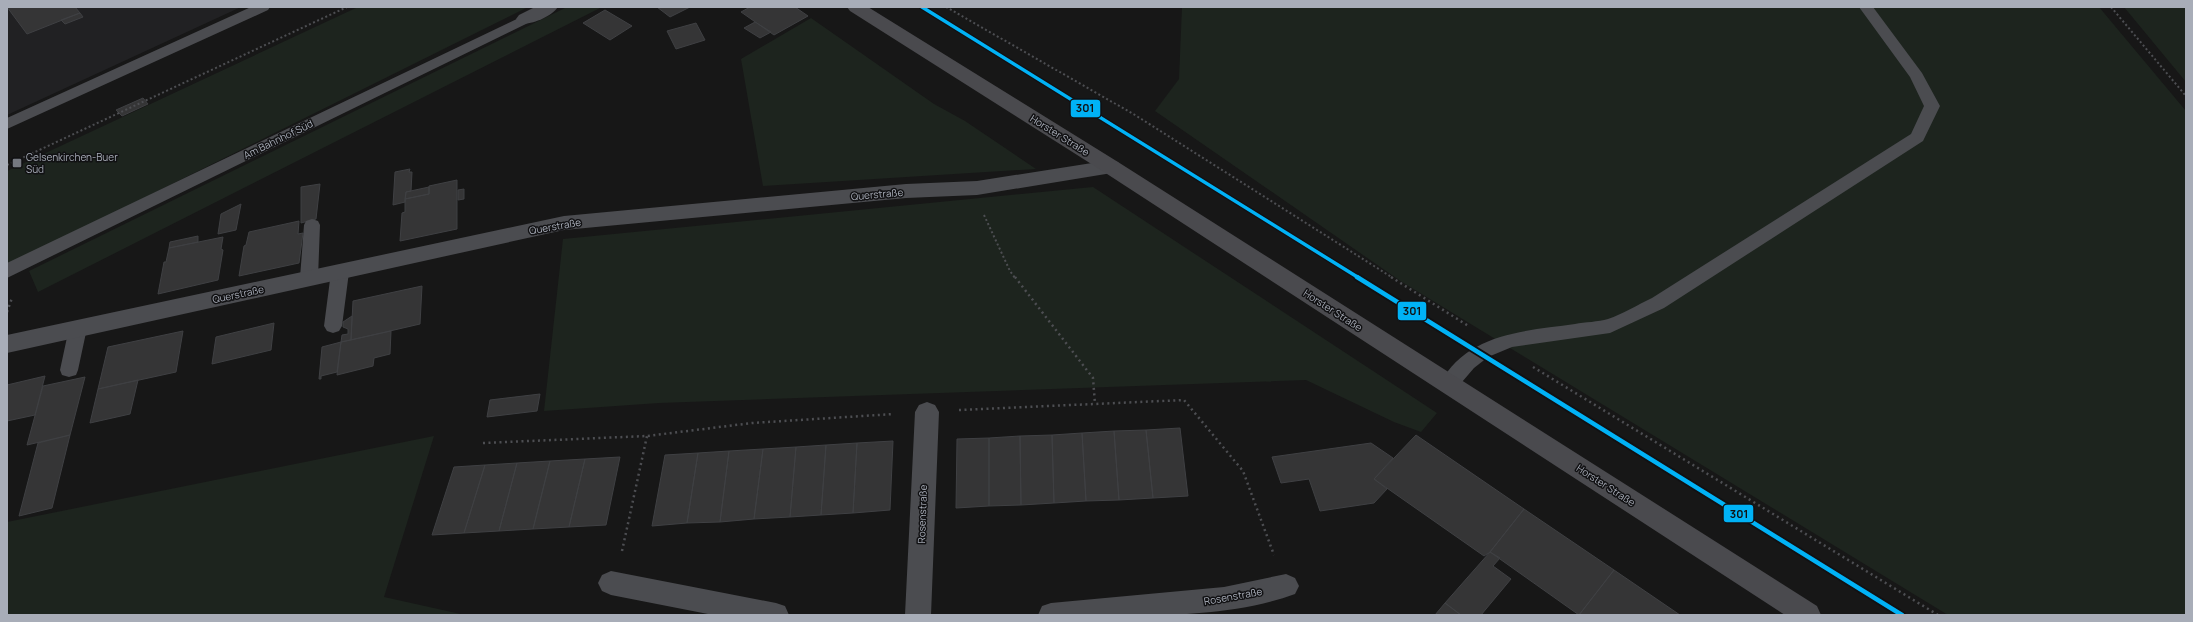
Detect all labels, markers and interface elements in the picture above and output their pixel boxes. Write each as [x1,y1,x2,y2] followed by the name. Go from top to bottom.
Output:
[1070,99,1101,118] line badge: 301
[1076,100,1094,115] text: 301
[1028,111,1093,159] street label: Horster Straße
[241,116,315,162] street label: Am Bahnhof Süd
[26,150,118,176] place label: Gelsenkirchen-Buer Süd
[11,157,23,169] marker: Gelsenkirchen-Buer Süd
[850,185,904,203] street label: Querstraße
[528,215,582,237] street label: Querstraße
[211,282,265,306] street label: Querstraße
[1301,286,1365,334] street label: Horster Straße
[1397,301,1427,321] line badge: 301
[1403,303,1421,318] text: 301
[1574,461,1638,509] street label: Horster Straße
[914,484,930,544] street label: Rosenstraße
[1723,504,1754,523] line badge: 301
[1730,506,1748,521] text: 301
[1203,584,1263,608] street label: Rosenstraße

